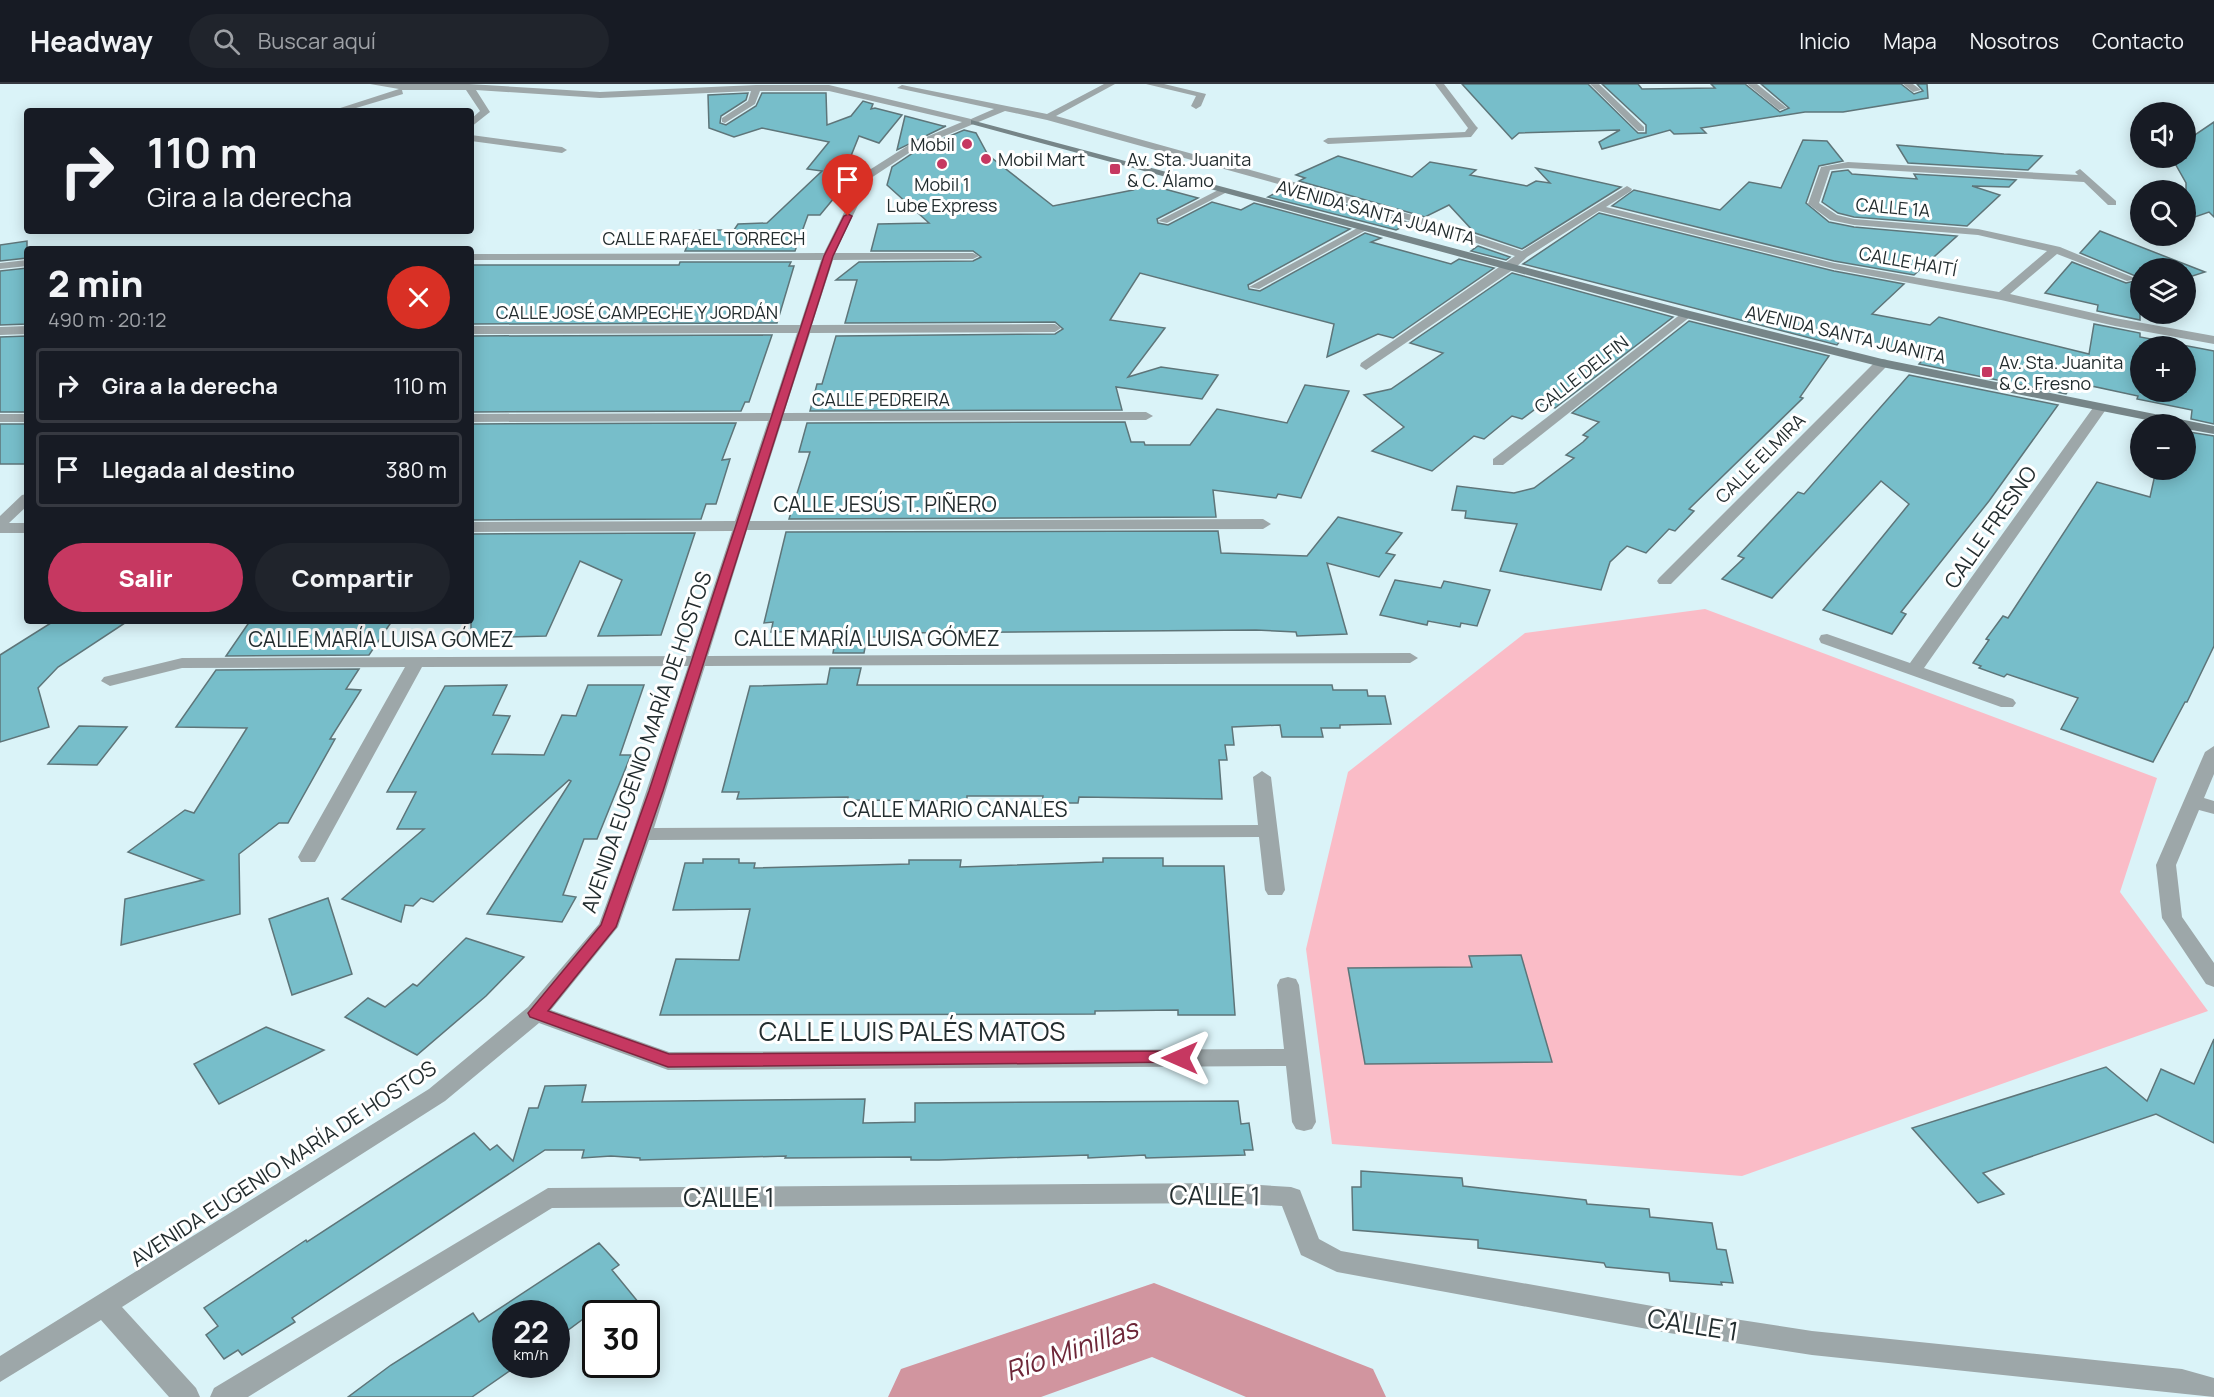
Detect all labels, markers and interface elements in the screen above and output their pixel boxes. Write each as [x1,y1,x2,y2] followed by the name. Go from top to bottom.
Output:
[189,14,609,68] search box
[30,22,153,60] text: Headway
[210,25,243,58] icon: search
[258,26,376,56] text: Buscar aquí
[1799,27,1850,55] text: Inicio
[1883,27,1937,55] text: Mapa
[1970,27,2059,55] text: Nosotros
[2092,27,2184,55] text: Contacto
[2130,102,2196,480] map controls
[2130,102,2196,168] button: sound
[147,123,258,181] text: 110 m
[48,132,126,210] icon: right
[910,132,955,156] place label: Mobil
[960,137,974,151] marker: Mobil
[998,147,1085,171] place label: Mobil Mart
[1127,147,1251,192] place label: Av. Sta. Juanita & C. Álamo
[979,152,993,166] marker: Mobil Mart
[822,154,873,216] pin
[935,157,949,171] marker: Mobil 1 Lube Express
[1108,162,1122,176] marker: Av. Sta. Juanita & C. Álamo
[831,163,864,196] icon: arrive
[887,172,997,217] place label: Mobil 1 Lube Express
[1274,174,1479,250] street label: AVENIDA SANTA JUANITA
[147,178,352,215] text: Gira a la derecha
[2130,180,2196,246] button: search
[1855,192,1932,222] street label: CALLE 1A
[603,226,805,250] street label: CALLE RAFAEL TORRECH
[1857,241,1959,281] street label: CALLE HAITÍ
[2130,258,2196,324] button: layers
[48,259,143,308] text: 2 min
[387,266,450,329] button: close
[1743,299,1949,369] street label: AVENIDA SANTA JUANITA
[496,300,778,324] street label: CALLE JOSÉ CAMPECHE Y JORDÁN
[48,306,166,333] text: 490 m · 20:12
[1529,330,1633,418] street label: CALLE DELFIN
[2130,336,2196,402] button: +
[1999,350,2123,395] place label: Av. Sta. Juanita & C. Fresno
[1980,365,1994,379] marker: Av. Sta. Juanita & C. Fresno
[51,369,84,402] icon: right
[102,371,278,401] text: Gira a la derecha
[393,371,447,401] text: 110 m
[812,387,951,411] street label: CALLE PEDREIRA
[1710,407,1811,508] street label: CALLE ELMIRA
[2130,414,2196,480] button: −
[51,453,84,486] icon: arrive
[102,455,295,485] text: Llegada al destino
[386,455,447,485] text: 380 m
[1937,460,2043,594] street label: CALLE FRESNO
[773,490,997,518] street label: CALLE JESÚS T. PIÑERO
[48,543,243,612] button: Salir
[255,543,450,612] button: Compartir
[574,568,718,916] street label: AVENIDA EUGENIO MARÍA DE HOSTOS
[734,624,1000,652] street label: CALLE MARÍA LUISA GÓMEZ
[248,625,514,653] street label: CALLE MARÍA LUISA GÓMEZ
[843,795,1067,823] street label: CALLE MARIO CANALES
[759,1013,1065,1049] street label: CALLE LUIS PALÉS MATOS
[1148,1026,1212,1090] position arrow
[125,1053,441,1273] street label: AVENIDA EUGENIO MARÍA DE HOSTOS
[1169,1176,1261,1214] street label: CALLE 1
[683,1179,775,1215] street label: CALLE 1
[1645,1299,1741,1349] street label: CALLE 1
[582,1300,660,1378] speed limit sign: 30
[1000,1308,1144,1389] water label: Río Minillas
[513,1311,549,1352] text: 22
[514,1344,548,1365] text: km/h

